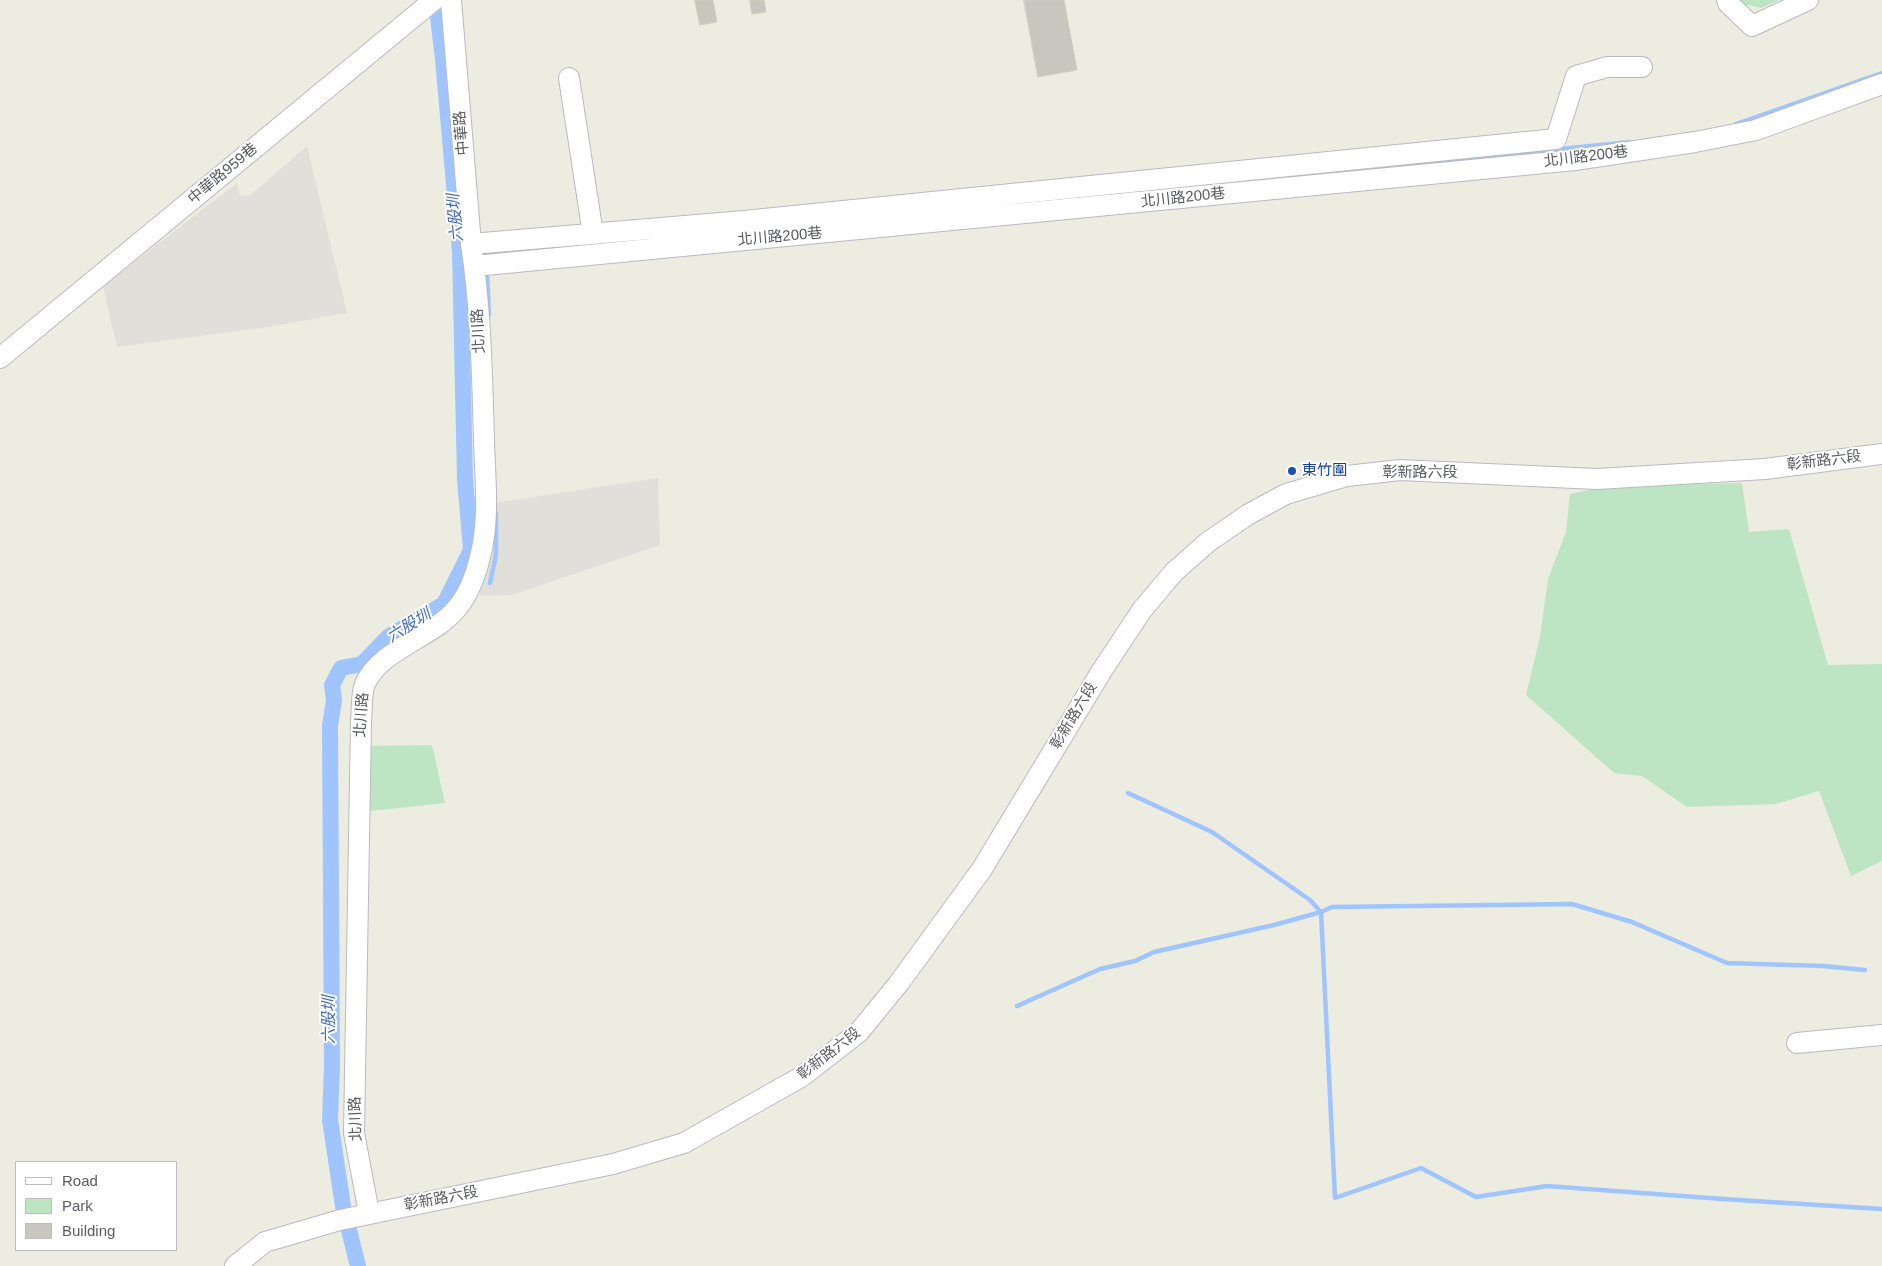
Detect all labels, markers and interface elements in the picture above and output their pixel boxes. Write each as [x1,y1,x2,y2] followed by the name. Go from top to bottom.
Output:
[451,110,473,156] street label: 中華路
[185,140,261,208] street label: 中華路959巷
[1543,143,1629,171] street label: 北川路200巷
[1140,185,1226,211] street label: 北川路200巷
[444,193,468,243] water label: 六股圳
[737,224,823,250] street label: 北川路200巷
[469,308,489,354] street label: 北川路
[1786,447,1862,475] street label: 彰新路六段
[1302,462,1347,480] place label: 東竹圍
[1383,464,1457,482] street label: 彰新路六段
[1286,465,1298,477] marker: 東竹圍
[384,605,434,647] water label: 六股圳
[1047,679,1101,753] street label: 彰新路六段
[351,692,373,738] street label: 北川路
[320,996,340,1044] water label: 六股圳
[794,1024,864,1084] street label: 彰新路六段
[346,1096,366,1142] street label: 北川路
[15,1161,178,1251] legend
[62,1172,98,1189] text: Road
[402,1183,480,1215] street label: 彰新路六段
[62,1197,93,1214] text: Park
[62,1222,115,1239] text: Building

